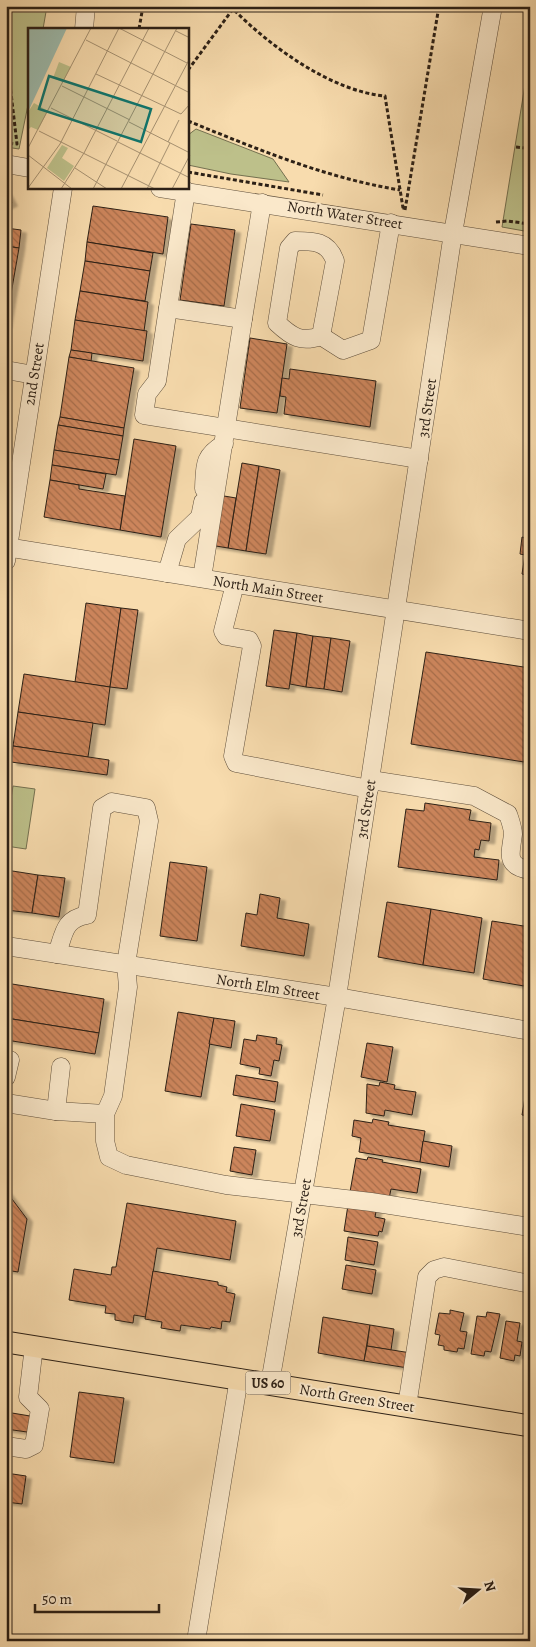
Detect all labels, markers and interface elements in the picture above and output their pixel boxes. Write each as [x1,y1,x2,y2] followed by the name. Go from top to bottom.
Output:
[28,28,189,189] inset map
[286,196,404,234] street label: North Water Street
[19,341,49,407] street label: 2nd Street
[413,377,441,439] street label: 3rd Street
[211,570,325,608] street label: North Main Street
[351,778,381,840] street label: 3rd Street
[215,969,321,1005] street label: North Elm Street
[286,1177,316,1239] street label: 3rd Street
[246,1372,290,1395] road number: US 60
[298,1379,416,1417] street label: North Green Street
[454,1564,504,1614] north arrow
[479,1578,500,1594] text: N
[35,1582,159,1614] scale bar
[42,1589,72,1609] text: 50 m

